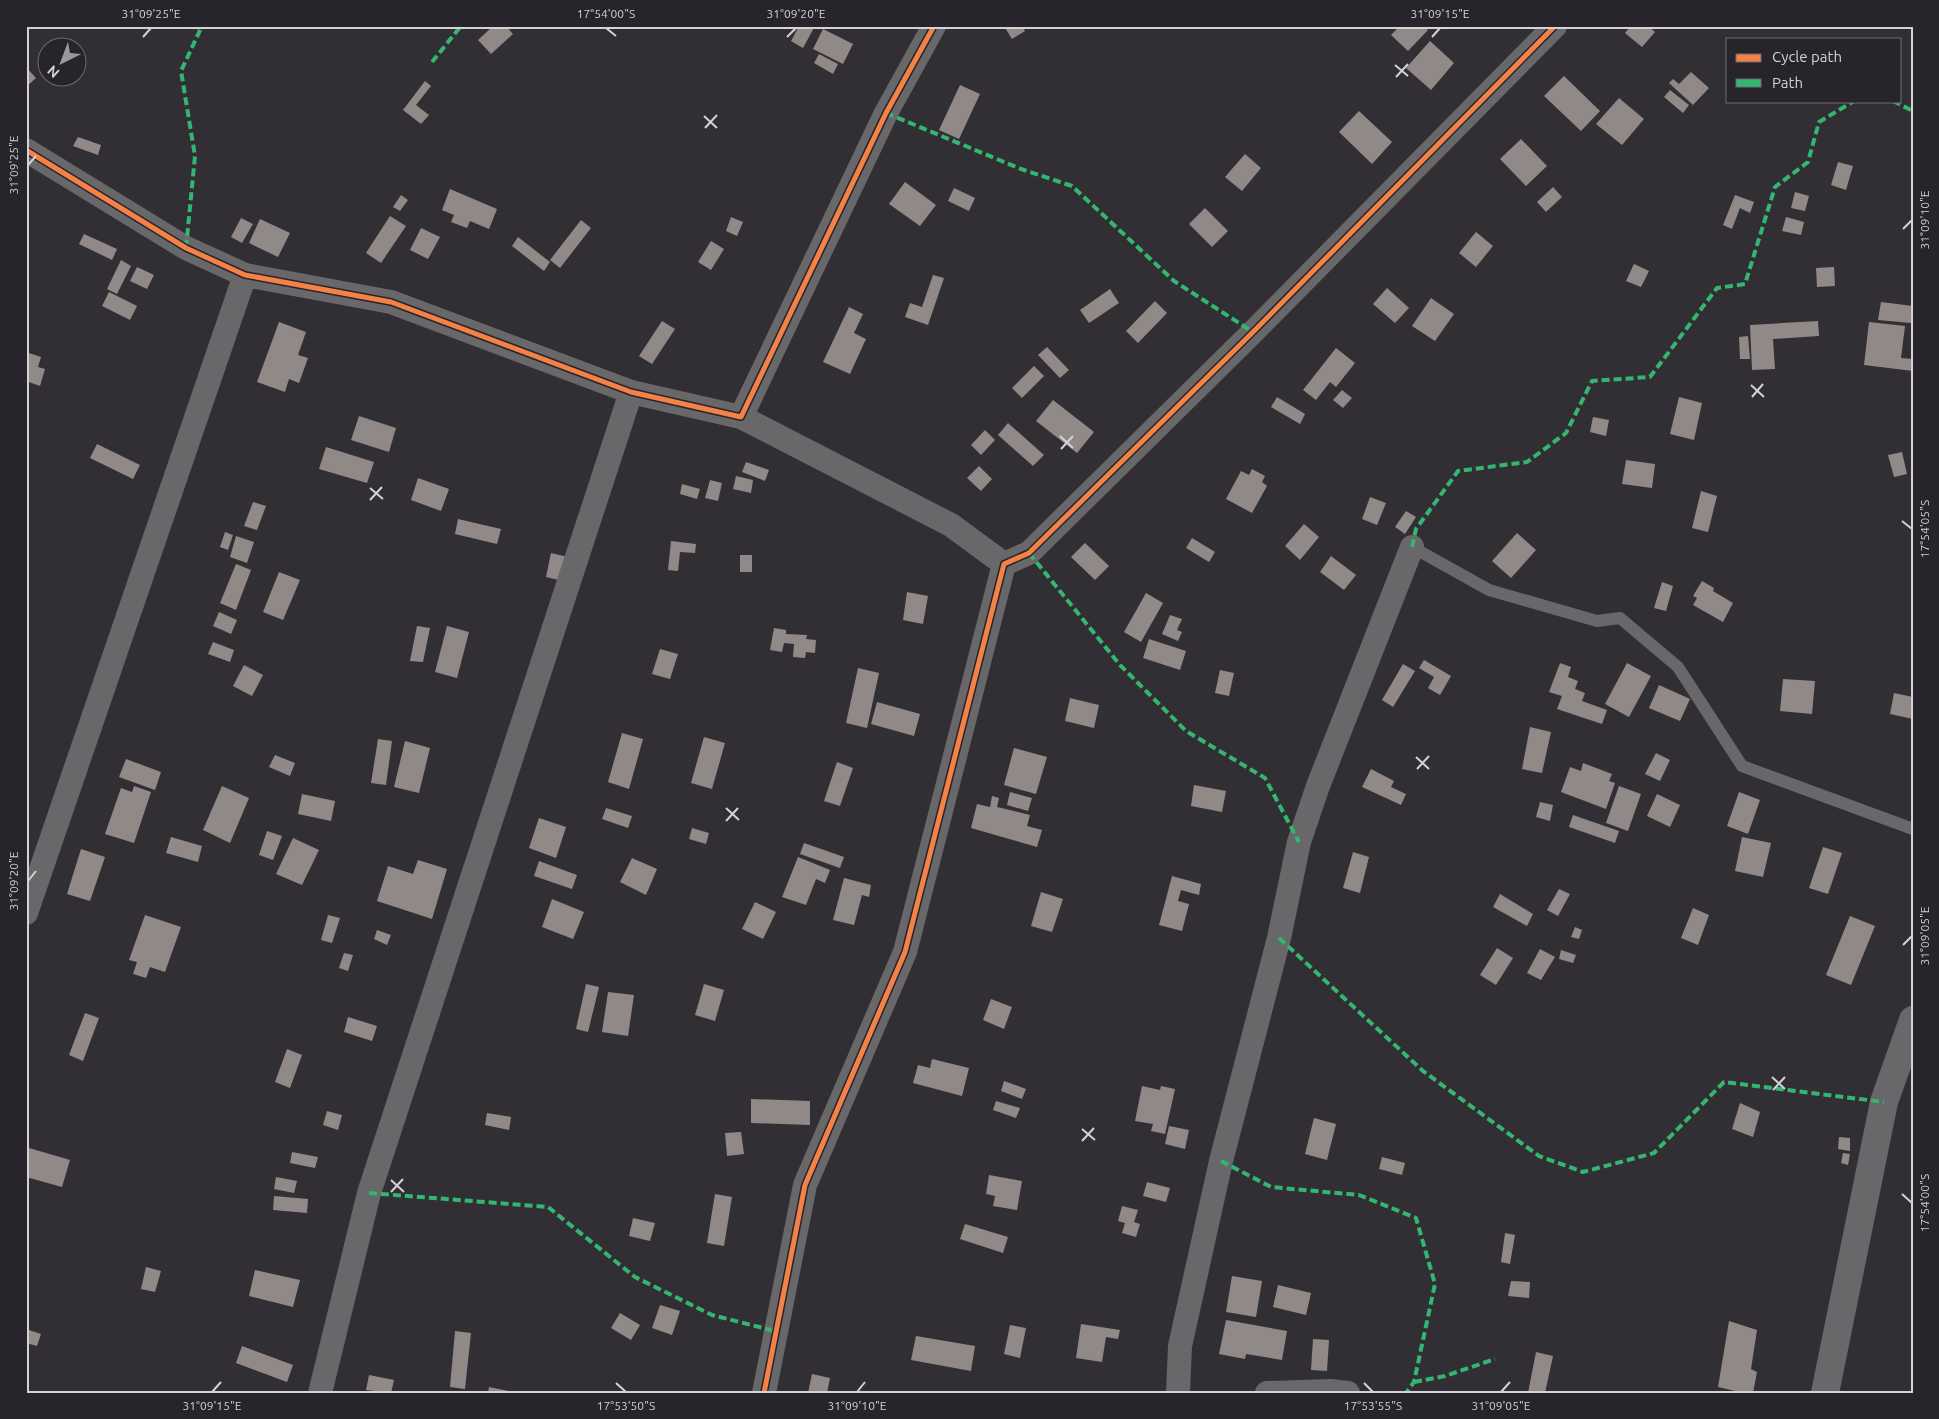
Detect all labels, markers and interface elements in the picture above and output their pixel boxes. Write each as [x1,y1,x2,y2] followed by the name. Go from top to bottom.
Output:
[122,7,181,20] text: 31°09'25"E
[577,7,635,20] text: 17°54'00"S
[767,7,826,20] text: 31°09'20"E
[1411,7,1470,20] text: 31°09'15"E
[38,38,88,88] north arrow
[1726,38,1902,102] legend
[1772,48,1842,65] text: Cycle path
[44,62,63,81] text: N
[1772,74,1803,91] text: Path
[7,135,20,194] text: 31°09'25"E
[1918,190,1931,249] text: 31°09'10"E
[1918,500,1931,558] text: 17°54'05"S
[7,851,20,910] text: 31°09'20"E
[1918,906,1931,965] text: 31°09'05"E
[1918,1174,1931,1232] text: 17°54'00"S
[183,1399,242,1412] text: 31°09'15"E
[597,1399,655,1412] text: 17°53'50"S
[828,1399,887,1412] text: 31°09'10"E
[1344,1399,1402,1412] text: 17°53'55"S
[1472,1399,1531,1412] text: 31°09'05"E

